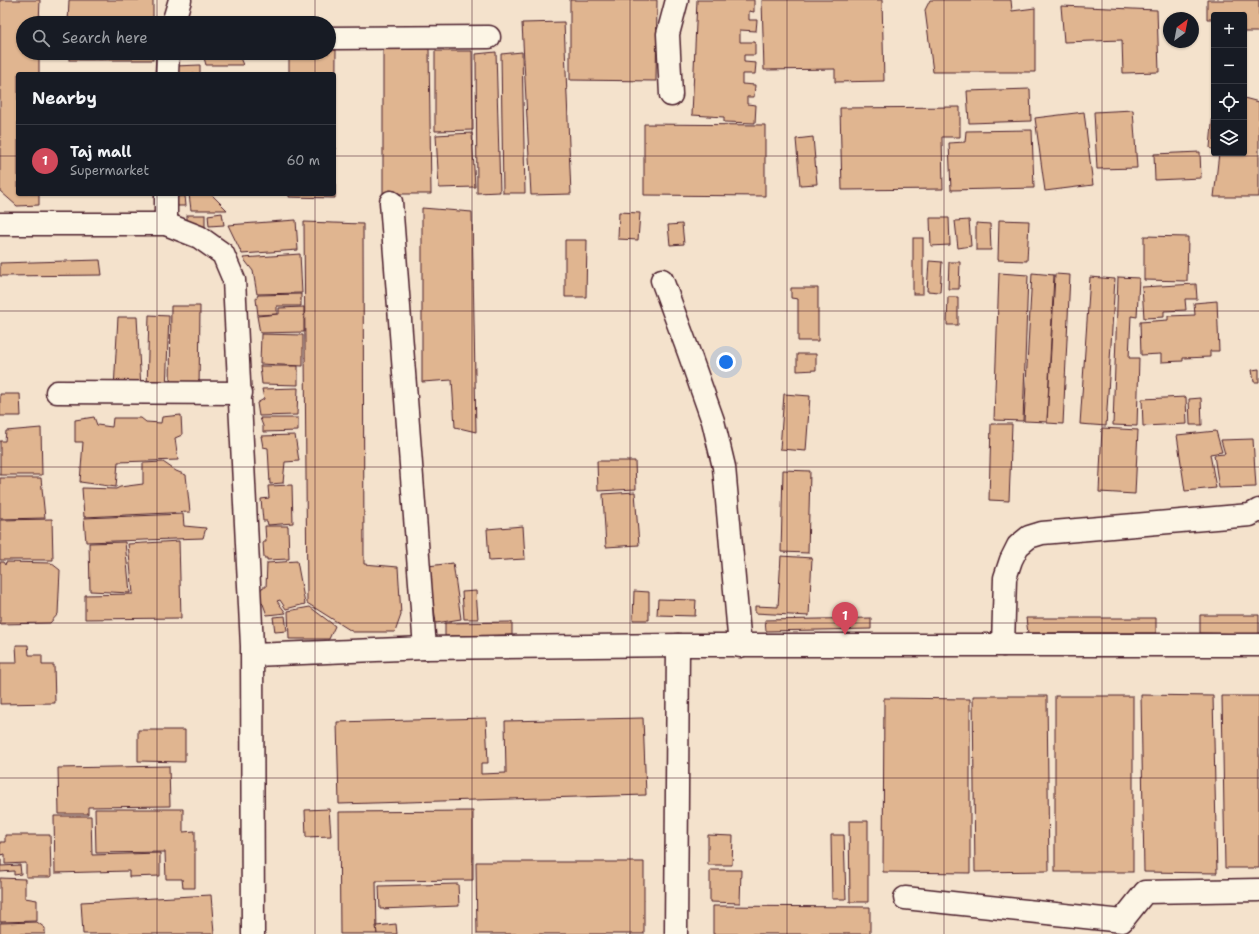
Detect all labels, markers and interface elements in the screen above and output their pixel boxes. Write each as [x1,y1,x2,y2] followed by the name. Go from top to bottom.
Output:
[1163,12,1199,48] north arrow
[1211,12,1247,156] map controls
[1211,12,1247,48] button: +
[16,16,336,60] search box
[30,27,52,49] icon: search
[62,28,148,48] text: Search here
[1211,48,1247,84] button: −
[1211,84,1247,120] button: locate
[32,87,97,109] text: Nearby
[1211,120,1247,156] button: layers
[70,142,131,162] text: Taj mall
[42,152,48,169] text: 1
[287,152,320,169] text: 60 m
[70,162,149,179] text: Supermarket
[716,352,736,372] your location
[832,602,858,635] pin: 1

